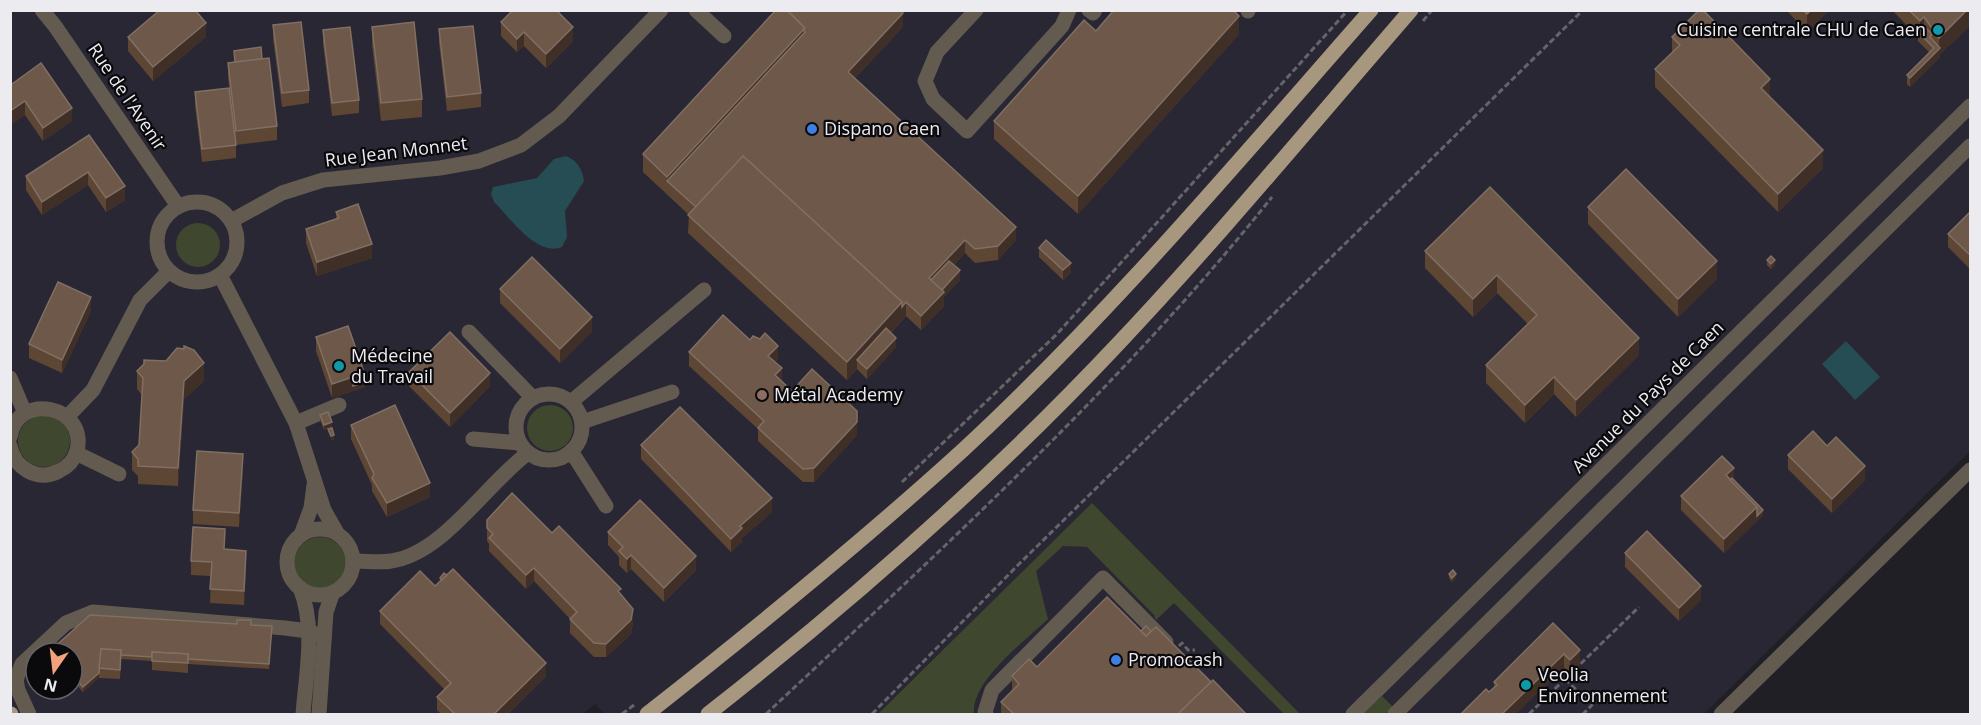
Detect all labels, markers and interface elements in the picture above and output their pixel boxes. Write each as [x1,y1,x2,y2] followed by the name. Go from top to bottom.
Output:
[1677,17,1926,41] place label: Cuisine centrale CHU de Caen
[1931,23,1945,37] marker: Cuisine centrale CHU de Caen
[83,38,173,155] street label: Rue de l'Avenir
[824,116,940,140] place label: Dispano Caen
[805,122,819,136] marker: Dispano Caen
[323,130,468,172] street label: Rue Jean Monnet
[1566,315,1728,477] street label: Avenue du Pays de Caen
[351,343,433,388] place label: Médecine du Travail
[332,359,346,373] marker: Médecine du Travail
[774,382,904,406] place label: Métal Academy
[755,388,769,402] marker: Métal Academy
[24,641,84,701] north arrow
[1128,647,1223,671] place label: Promocash
[1109,653,1123,667] marker: Promocash
[1538,662,1667,707] place label: Veolia Environnement
[41,673,59,698] text: N
[1519,678,1533,692] marker: Veolia Environnement

